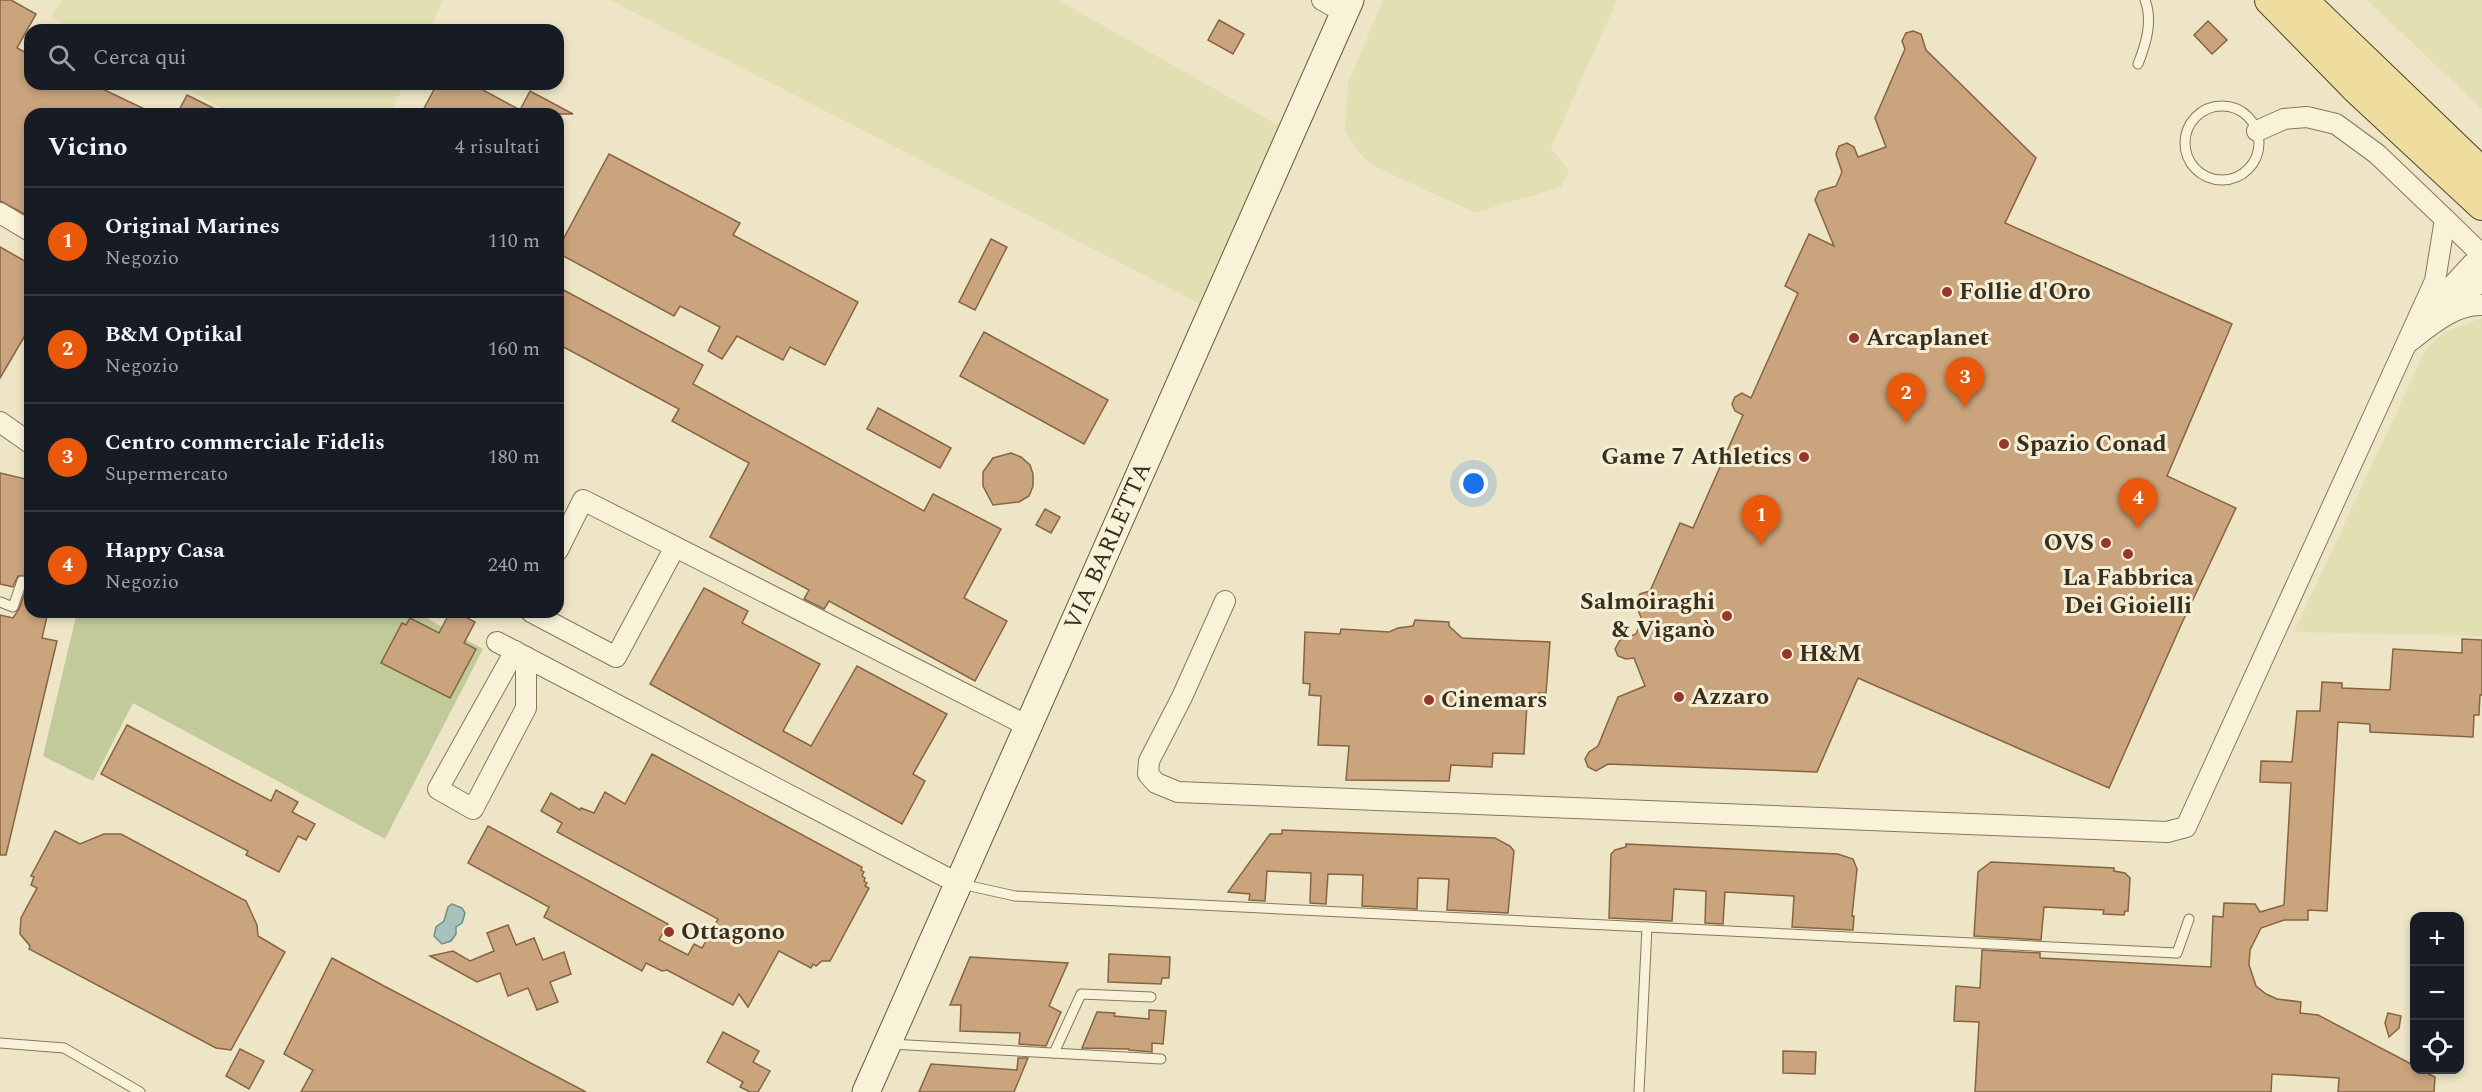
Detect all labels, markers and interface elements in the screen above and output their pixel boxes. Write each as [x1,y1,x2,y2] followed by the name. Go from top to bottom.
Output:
[24,24,564,90] search box
[45,41,78,74] icon: search
[93,41,187,74] text: Cerca qui
[48,127,128,167] text: Vicino
[455,132,540,162] text: 4 risultati
[105,210,280,243] text: Original Marines
[62,226,73,256] text: 1
[488,226,540,256] text: 110 m
[105,243,179,273] text: Negozio
[1959,274,2091,310] place label: Follie d'Oro
[1940,285,1954,299] marker: Follie d'Oro
[105,318,242,351] text: B&M Optikal
[1866,320,1989,356] place label: Arcaplanet
[1847,331,1861,345] marker: Arcaplanet
[62,334,73,364] text: 2
[488,334,540,364] text: 160 m
[105,351,179,381] text: Negozio
[1946,358,1984,407] pin: 3
[1886,374,1926,423] pin: 2
[105,426,385,459] text: Centro commerciale Fidelis
[2016,426,2167,462] place label: Spazio Conad
[1997,437,2011,451] marker: Spazio Conad
[1601,439,1792,475] place label: Game 7 Athletics
[62,442,73,472] text: 3
[488,442,540,472] text: 180 m
[1797,450,1811,464] marker: Game 7 Athletics
[1055,456,1161,636] street label: VIA BARLETTA
[105,459,228,489] text: Supermercato
[1459,469,1488,498] your location
[2118,478,2158,528] pin: 4
[1742,496,1780,545] pin: 1
[2044,525,2094,561] place label: OVS
[105,534,225,567] text: Happy Casa
[2099,536,2113,550] marker: OVS
[2121,547,2135,561] marker: La Fabbrica Dei Gioielli
[62,550,73,580] text: 4
[488,550,540,580] text: 240 m
[2062,560,2194,624] place label: La Fabbrica Dei Gioielli
[105,567,179,597] text: Negozio
[1580,584,1715,648] place label: Salmoiraghi & Viganò
[1720,609,1734,623] marker: Salmoiraghi & Viganò
[1799,636,1861,672] place label: H&M
[1780,647,1794,661] marker: H&M
[1691,679,1769,715] place label: Azzaro
[1441,682,1547,718] place label: Cinemars
[1672,690,1686,704] marker: Azzaro
[1422,693,1436,707] marker: Cinemars
[2410,912,2464,1074] map controls
[2410,912,2464,966] button: +
[681,914,785,950] place label: Ottagono
[662,925,676,939] marker: Ottagono
[2410,966,2464,1020] button: −
[2410,1020,2464,1074] button: locate

